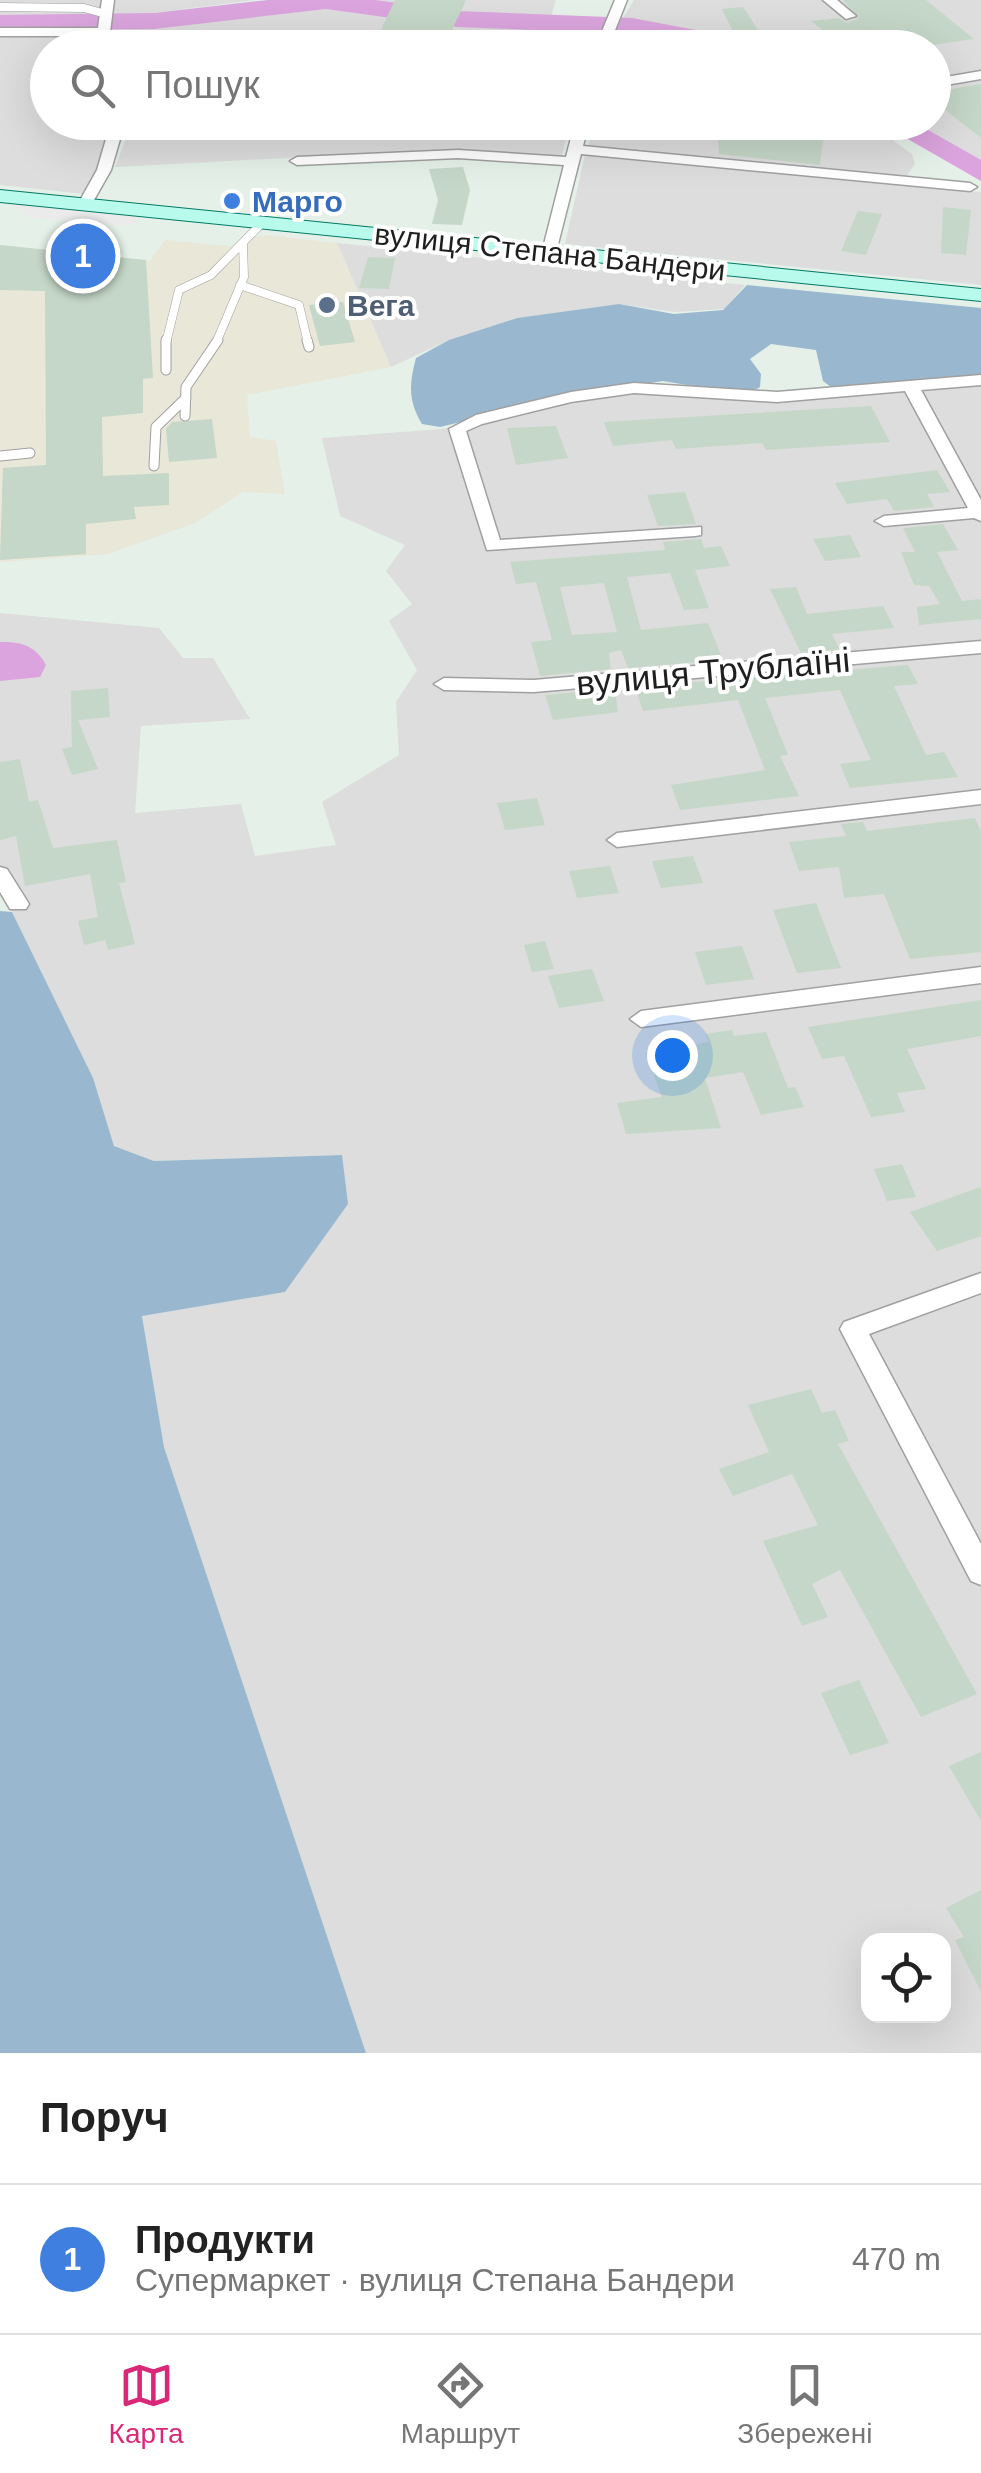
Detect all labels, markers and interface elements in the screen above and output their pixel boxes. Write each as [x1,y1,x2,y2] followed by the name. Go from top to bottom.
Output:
[30,30,951,140] search box
[65,58,120,113] icon: search
[145,64,260,106] text: Пошук
[252,185,343,218] place label: Марго
[221,190,243,212] marker: Марго
[373,217,727,287] street label: вулиця Степана Бандери
[51,218,116,294] pin: 1
[347,289,415,322] place label: Вега
[316,294,338,316] marker: Вега
[574,640,852,702] street label: вулиця Трублаїні
[647,1030,698,1081] your location
[861,1933,951,2023] map controls
[861,1933,951,2023] button: locate
[40,2094,169,2141] text: Поруч
[135,2219,315,2261] text: Продукти
[64,2241,81,2277] text: 1
[852,2241,941,2277] text: 470 m
[135,2262,735,2298] text: Супермаркет · вулиця Степана Бандери
[109,2358,184,2450] tab: Карта
[401,2358,520,2450] tab: Маршрут
[737,2358,872,2450] tab: Збережені

